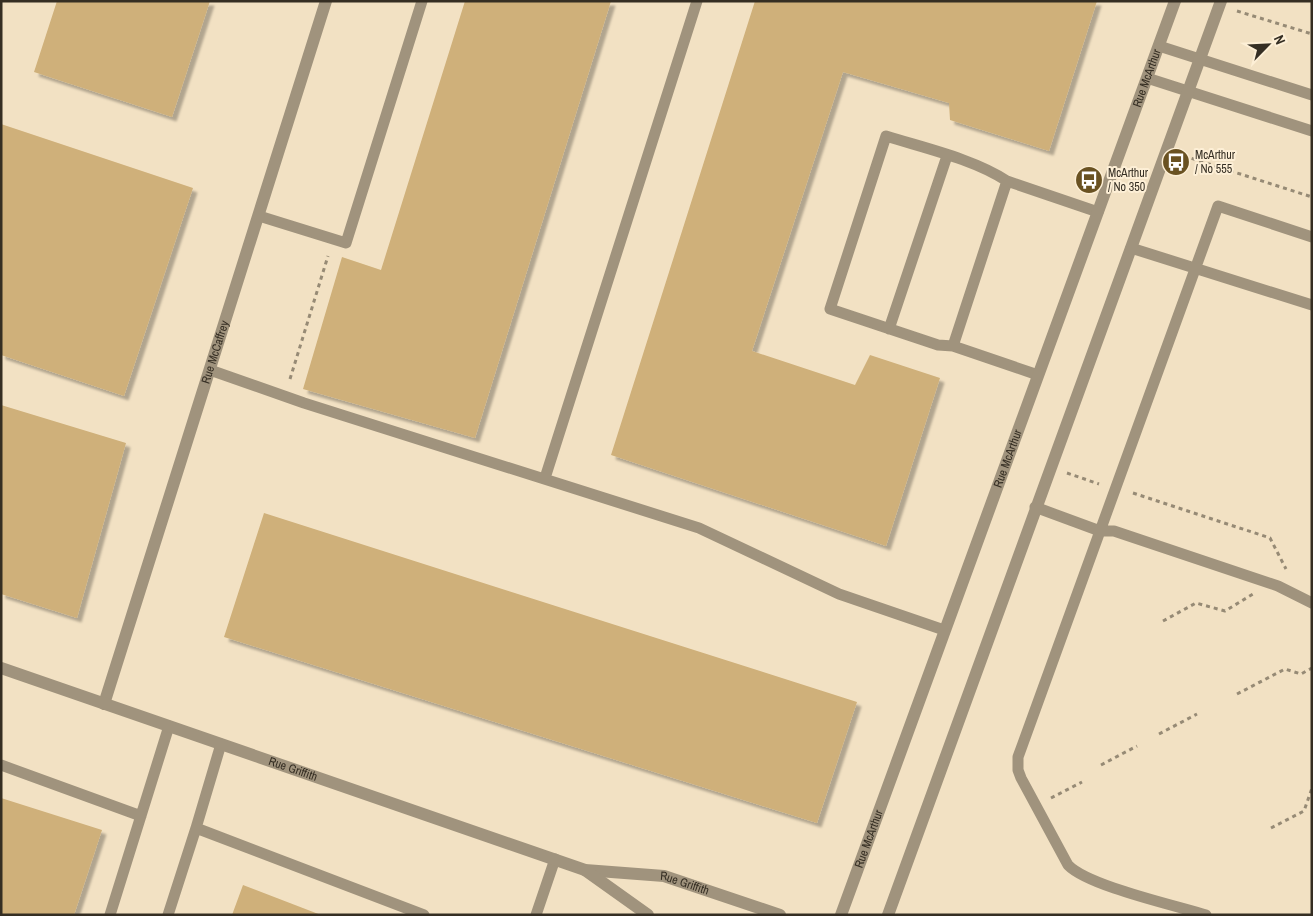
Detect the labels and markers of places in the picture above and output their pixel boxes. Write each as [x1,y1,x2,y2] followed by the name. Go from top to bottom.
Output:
[1161,147,1191,177] bus stop icon: McArthur / No 555
[1195,147,1236,177] place label: McArthur / No 555
[1074,165,1104,195] bus stop icon: McArthur / No 350
[1108,165,1149,195] place label: McArthur / No 350

